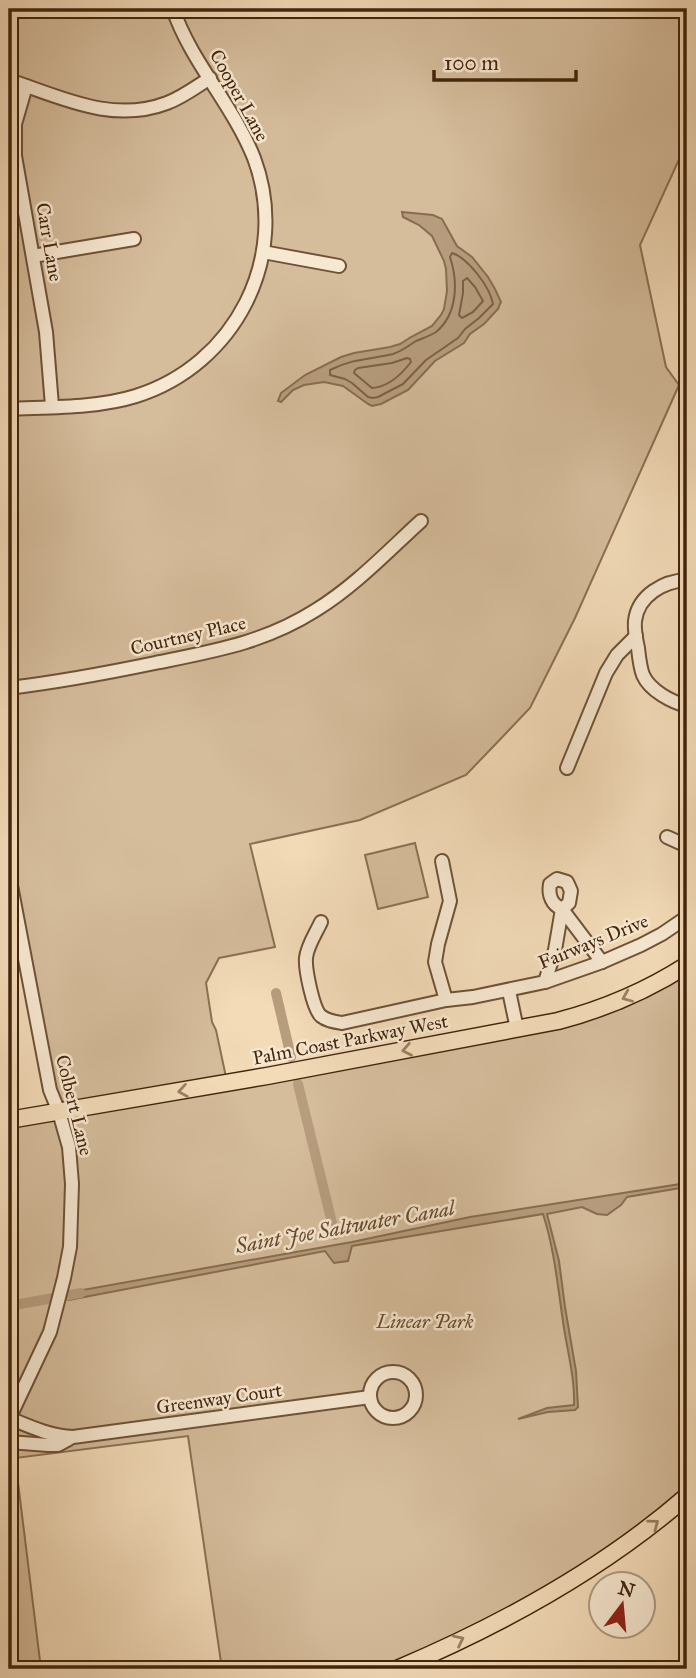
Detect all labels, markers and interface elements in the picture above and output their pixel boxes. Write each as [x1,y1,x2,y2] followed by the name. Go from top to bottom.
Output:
[434,38,575,82] scale bar
[205,45,274,145] street label: Cooper Lane
[444,50,499,76] text: 100 m
[31,201,68,283] street label: Carr Lane
[128,611,248,660] street label: Courtney Place
[535,909,652,974] street label: Fairways Drive
[622,989,634,1003] one-way arrow
[250,1009,450,1070] street label: Palm Coast Parkway West
[401,1042,413,1057] one-way arrow
[51,1052,98,1158] street label: Colbert Lane
[177,1083,189,1098] one-way arrow
[233,1195,459,1259] water label: Saint Joe Saltwater Canal
[376,1310,474,1333] park label: Linear Park
[155,1378,284,1419] street label: Greenway Court
[646,1519,659,1532] one-way arrow
[588,1570,658,1640] north arrow
[616,1576,637,1602] text: N
[452,1635,464,1649] one-way arrow

